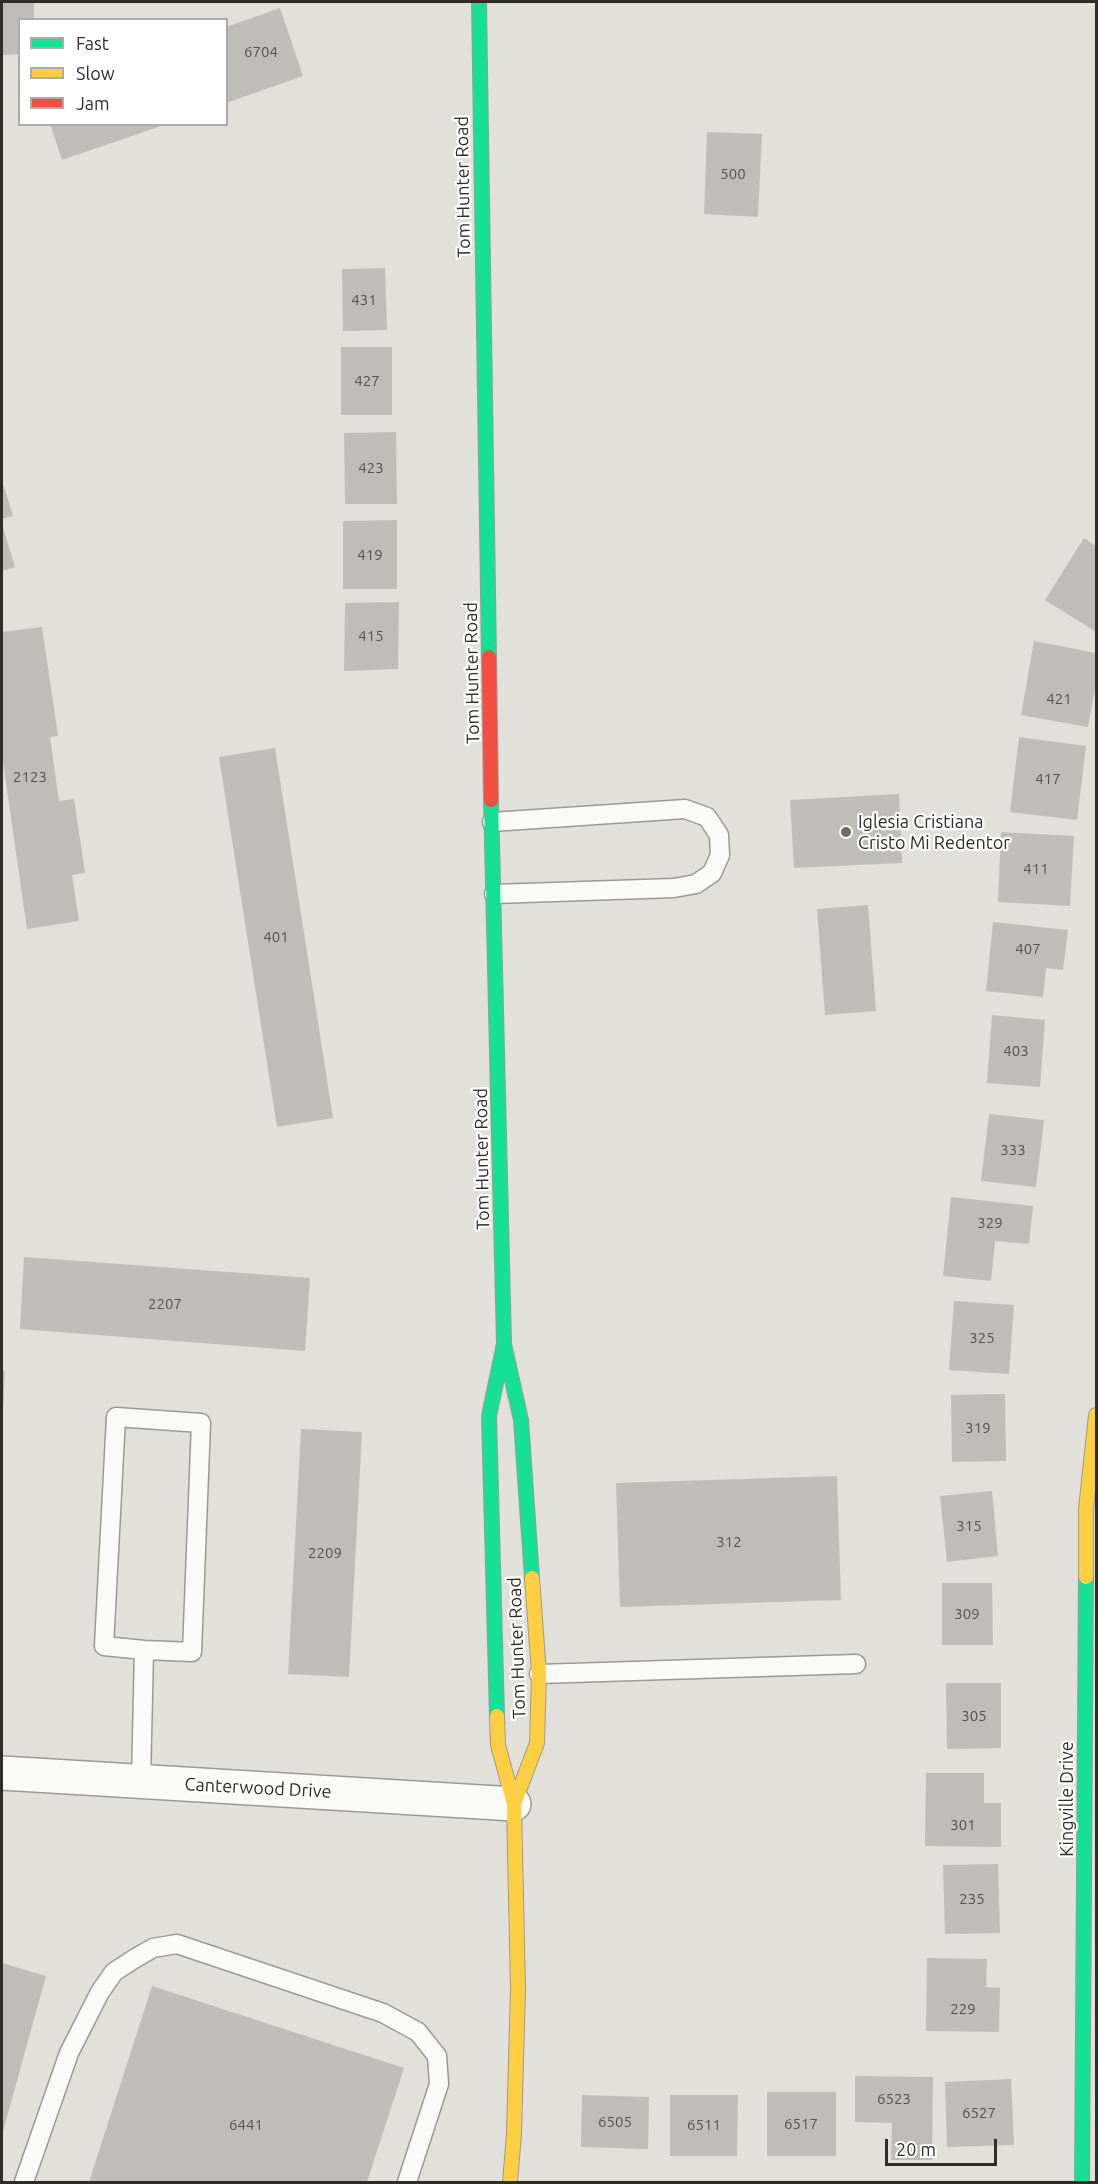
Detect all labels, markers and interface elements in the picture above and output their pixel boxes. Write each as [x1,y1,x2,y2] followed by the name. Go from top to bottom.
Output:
[18,18,228,126] legend
[76,33,109,53] text: Fast
[244,43,278,61] house number: 6704
[76,63,115,83] text: Slow
[76,93,110,113] text: Jam
[451,116,475,258] street label: Tom Hunter Road
[720,165,746,183] house number: 500
[351,291,377,309] house number: 431
[354,372,380,390] house number: 427
[358,459,384,477] house number: 423
[357,546,383,564] house number: 419
[460,602,484,744] street label: Tom Hunter Road
[358,627,384,645] house number: 415
[1046,690,1072,708] house number: 421
[13,768,47,786] house number: 2123
[1035,770,1061,788] house number: 417
[858,811,1010,854] place label: Iglesia Cristiana Cristo Mi Redentor
[839,825,853,839] marker: Iglesia Cristiana Cristo Mi Redentor
[1023,860,1049,878] house number: 411
[263,928,289,946] house number: 401
[1015,940,1041,958] house number: 407
[1003,1042,1029,1060] house number: 403
[470,1088,494,1230] street label: Tom Hunter Road
[1000,1141,1026,1159] house number: 333
[977,1214,1003,1232] house number: 329
[148,1295,182,1313] house number: 2207
[969,1329,995,1347] house number: 325
[965,1419,991,1437] house number: 319
[956,1517,982,1535] house number: 315
[716,1533,742,1551] house number: 312
[308,1544,342,1562] house number: 2209
[504,1577,530,1719] street label: Tom Hunter Road
[954,1605,980,1623] house number: 309
[961,1707,987,1725] house number: 305
[1056,1741,1078,1857] street label: Kingville Drive
[184,1773,332,1803] street label: Canterwood Drive
[950,1816,976,1834] house number: 301
[959,1890,985,1908] house number: 235
[950,2000,976,2018] house number: 229
[877,2090,911,2108] house number: 6523
[962,2104,996,2122] house number: 6527
[598,2113,632,2131] house number: 6505
[784,2115,818,2133] house number: 6517
[229,2116,263,2134] house number: 6441
[687,2116,721,2134] house number: 6511
[888,2127,1000,2165] scale bar
[896,2139,936,2159] text: 20 m

